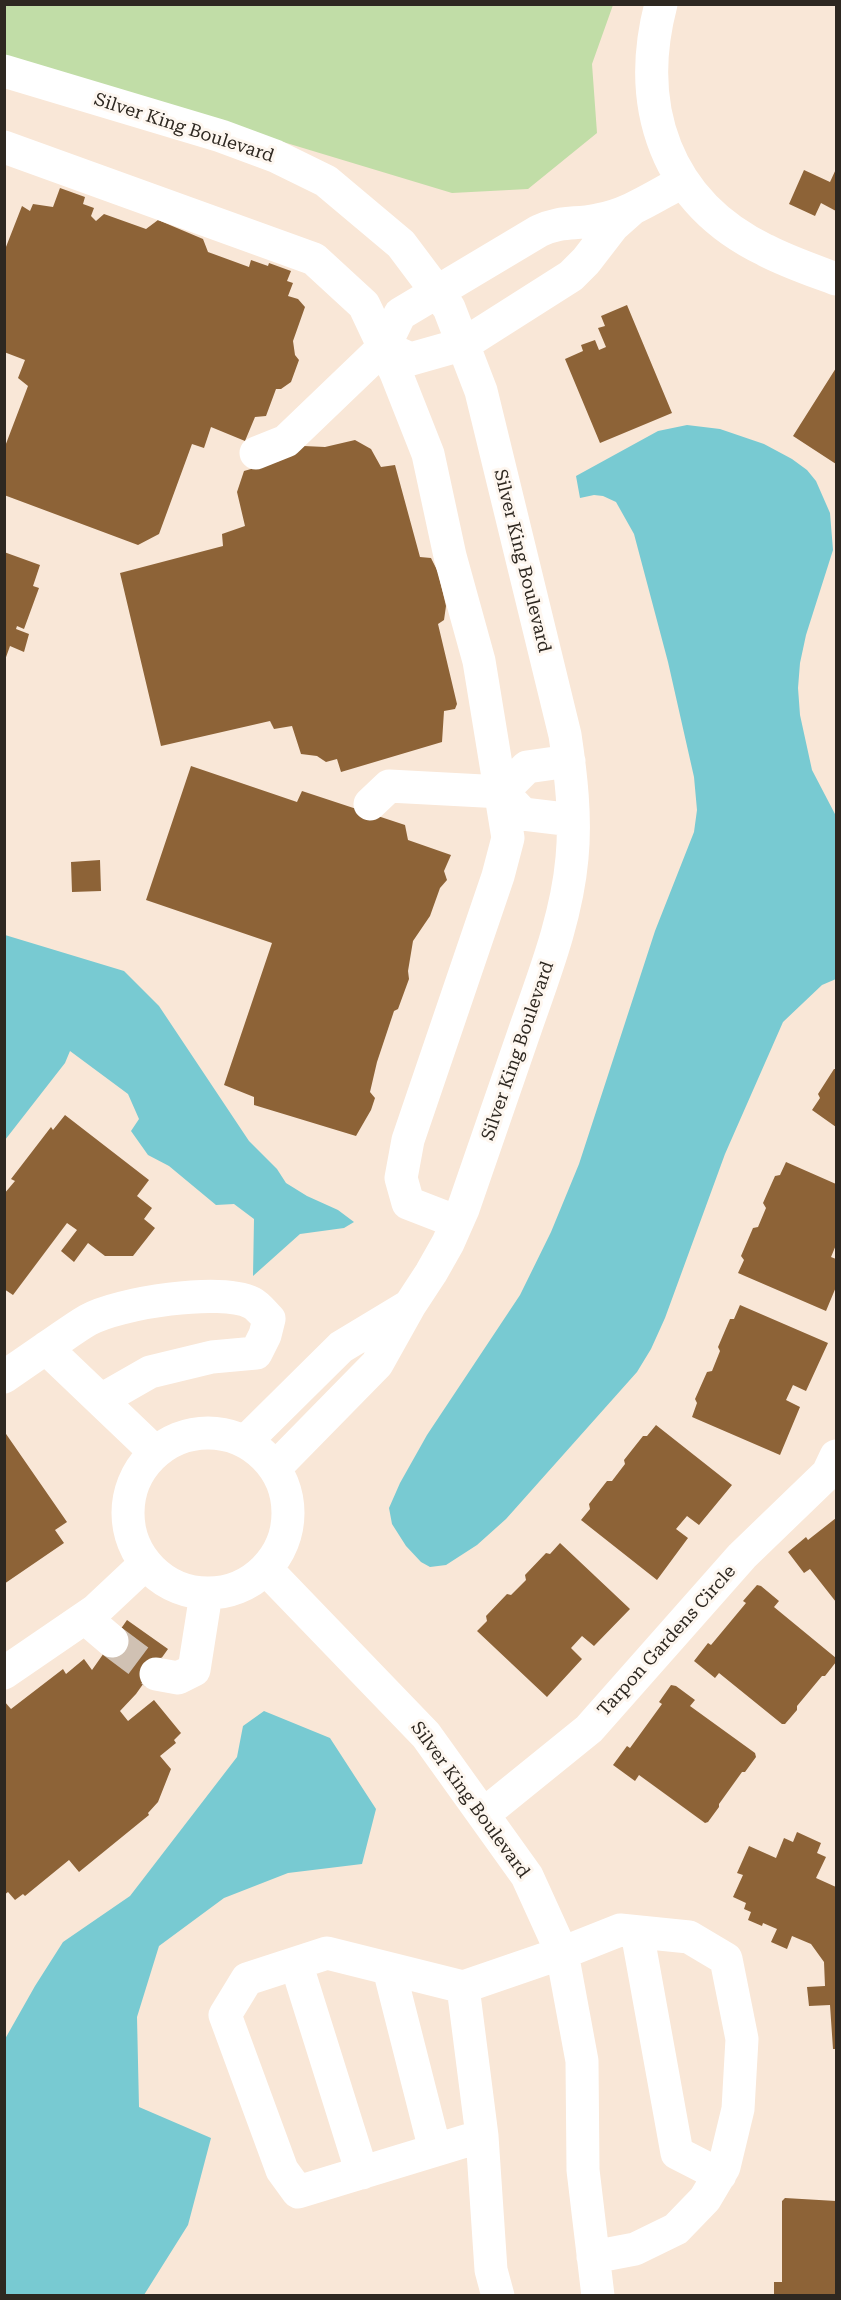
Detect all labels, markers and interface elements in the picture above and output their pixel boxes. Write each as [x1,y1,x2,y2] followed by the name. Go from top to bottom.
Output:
[91,89,277,167] street label: Silver King Boulevard
[489,467,555,655] street label: Silver King Boulevard
[477,959,559,1143] street label: Silver King Boulevard
[593,1561,741,1721] street label: Tarpon Gardens Circle
[406,1718,534,1882] street label: Silver King Boulevard

